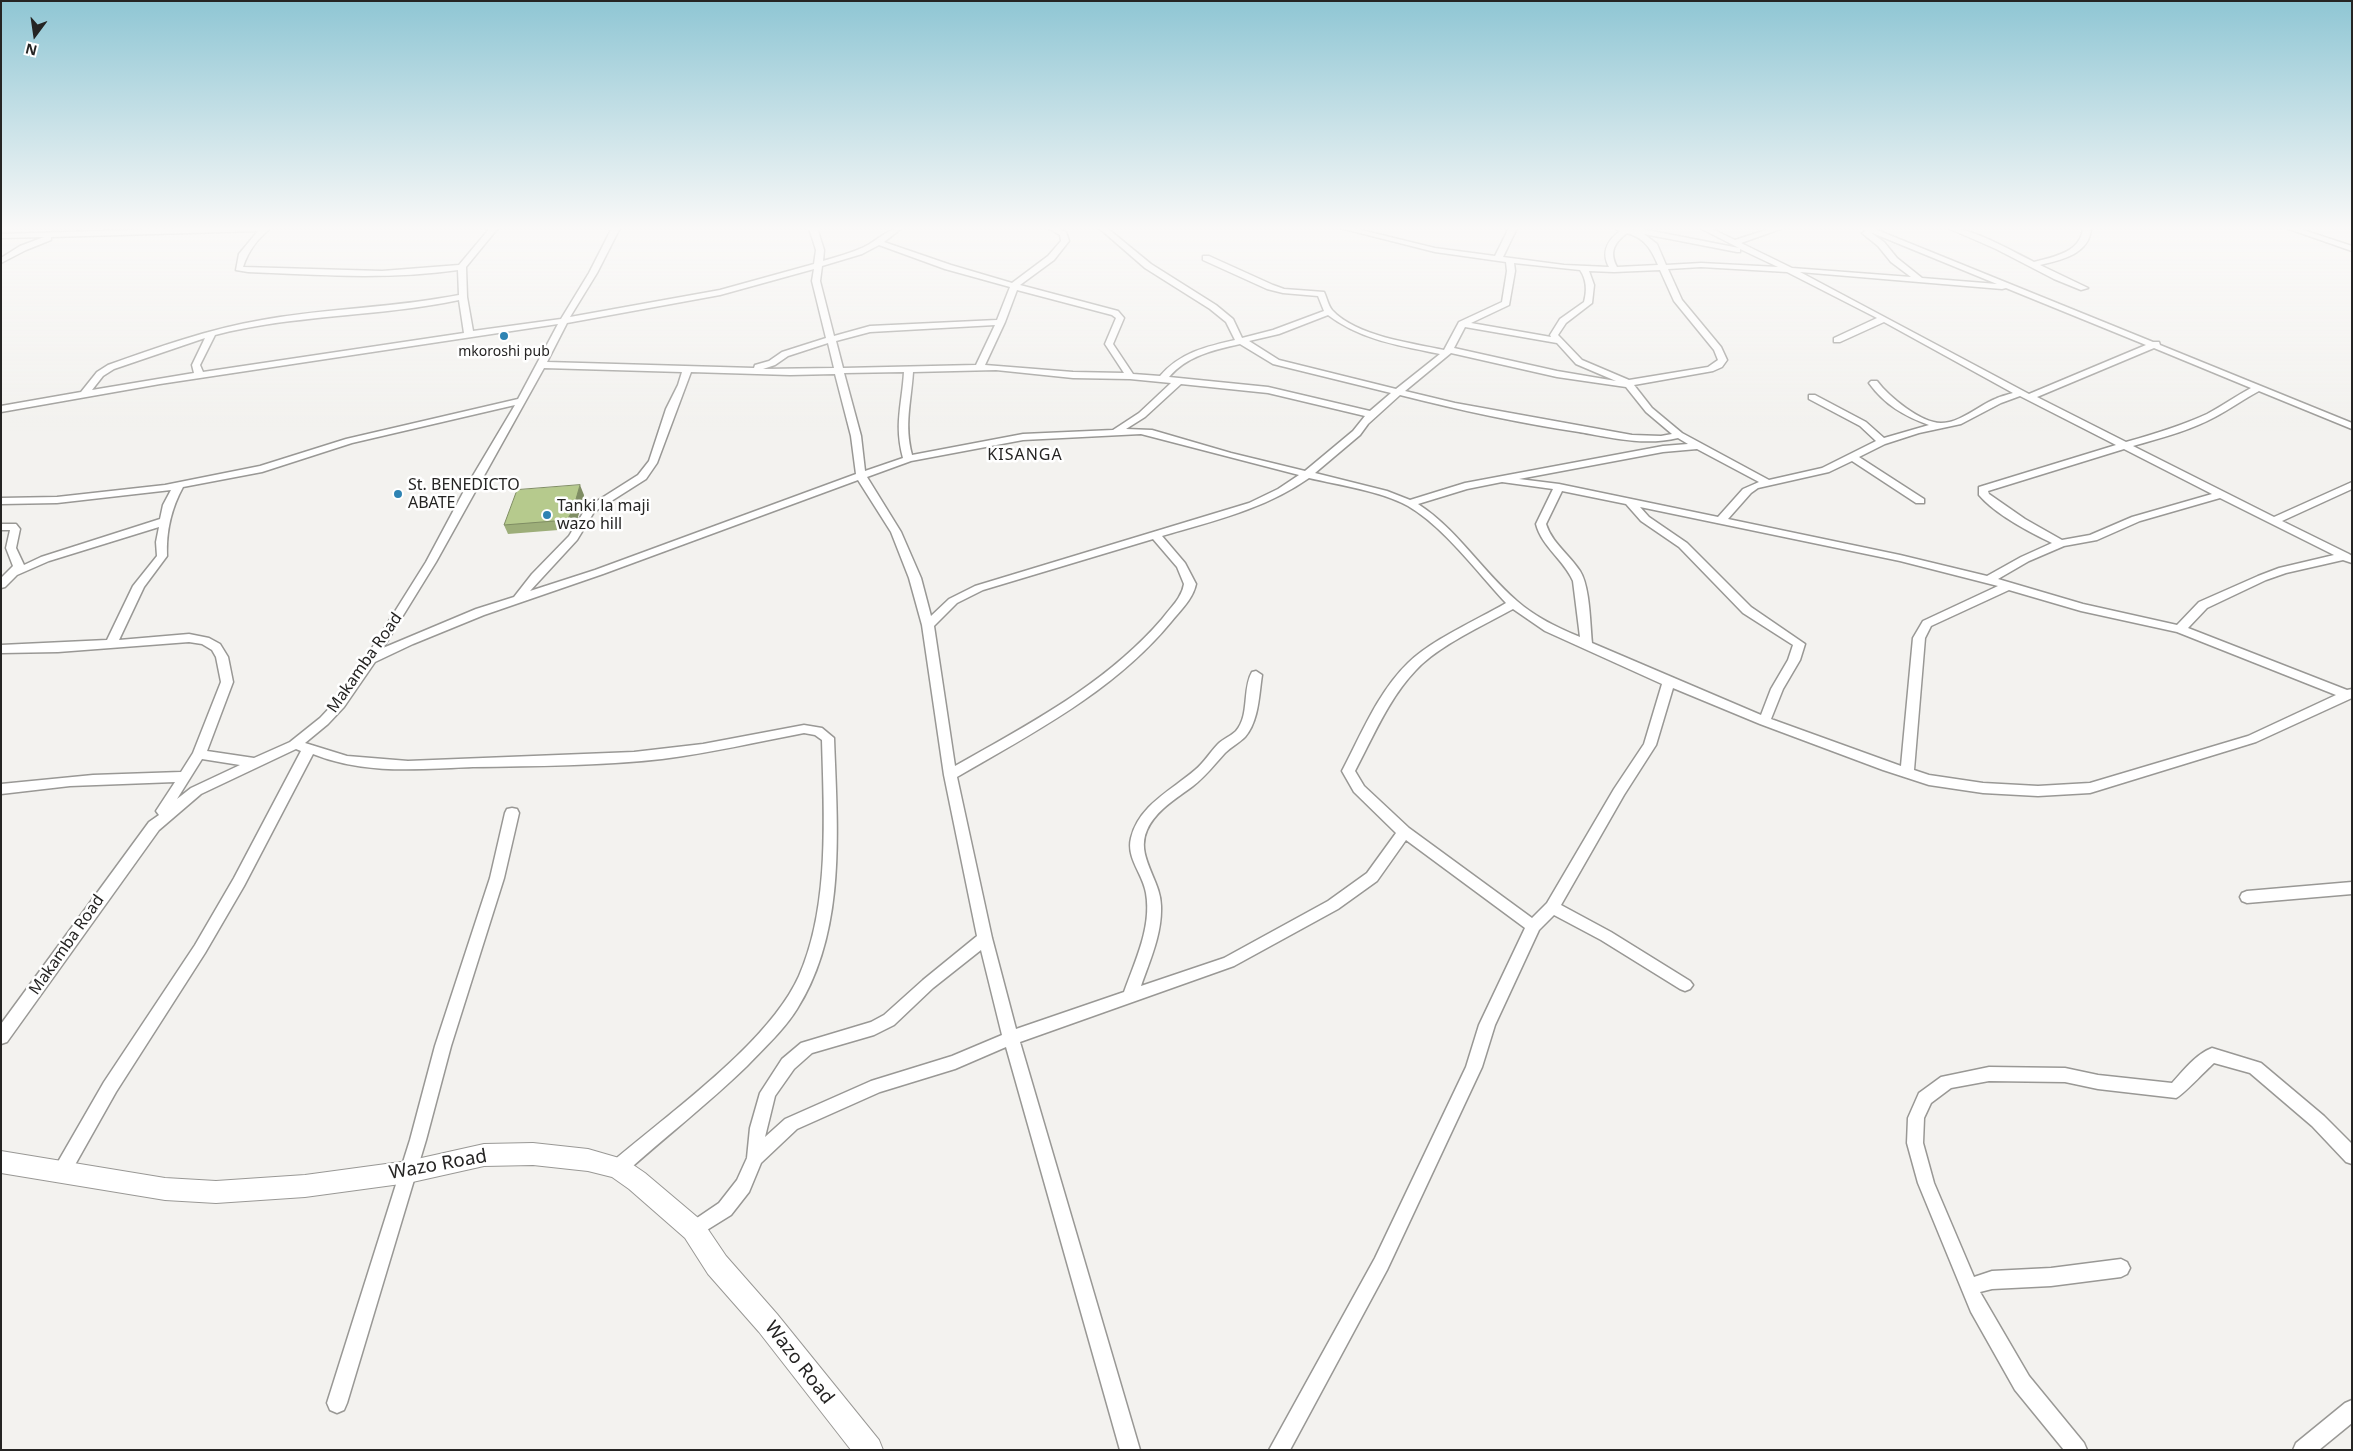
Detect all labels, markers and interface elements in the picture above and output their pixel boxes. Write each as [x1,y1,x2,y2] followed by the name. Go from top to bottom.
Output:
[10,10,60,60] north arrow
[23,39,39,61] text: N
[498,330,510,342] marker: mkoroshi pub
[458,344,550,360] place label: mkoroshi pub
[986,445,1064,465] district label: KISANGA
[408,475,520,513] place label: St. BENEDICTO ABATE
[392,488,404,500] marker: St. BENEDICTO ABATE
[557,496,650,534] place label: Tanki la maji wazo hill
[541,509,553,521] marker: Tanki la maji wazo hill
[323,609,407,717] street label: Makamba Road
[25,891,109,999] street label: Makamba Road
[387,1145,489,1185] street label: Wazo Road
[760,1317,838,1409] street label: Wazo Road

